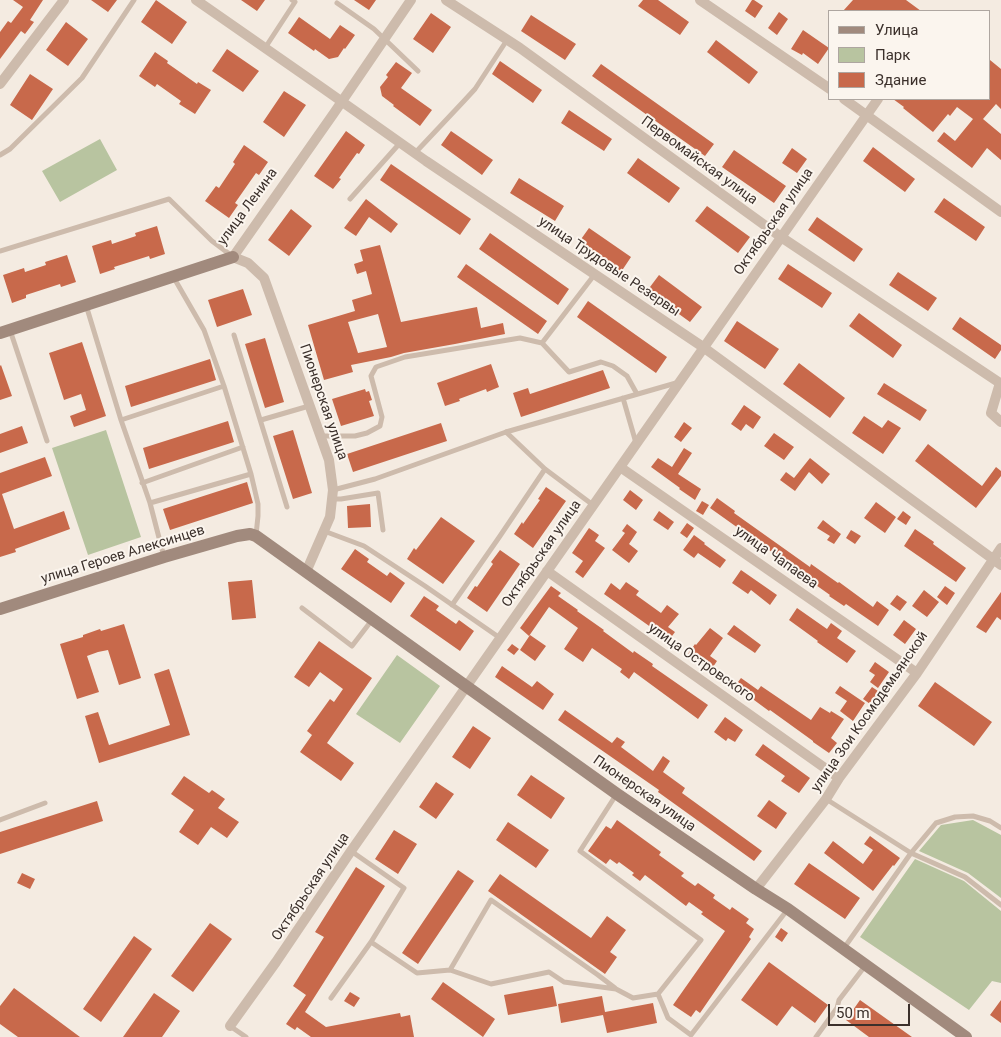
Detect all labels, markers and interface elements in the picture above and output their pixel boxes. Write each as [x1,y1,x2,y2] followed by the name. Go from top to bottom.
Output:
[828,10,991,100] legend
[875,21,918,39] text: Улица
[875,46,910,64] text: Парк
[875,71,926,89] text: Здание
[638,113,760,209] street label: Первомайская улица
[214,165,282,249] street label: улица Ленина
[731,165,817,279] street label: Октябрьская улица
[535,213,683,321] street label: улица Трудовые Резервы
[295,342,351,462] street label: Пионерская улица
[499,497,585,611] street label: Октябрьская улица
[39,522,207,588] street label: улица Героев Алексинцев
[731,523,821,593] street label: улица Чапаева
[645,620,757,706] street label: улица Островского
[808,628,932,796] street label: улица Зои Космодемьянской
[589,752,699,836] street label: Пионерская улица
[269,830,353,944] street label: Октябрьская улица
[831,994,914,1026] scale bar
[836,1004,870,1022] text: 50 m

